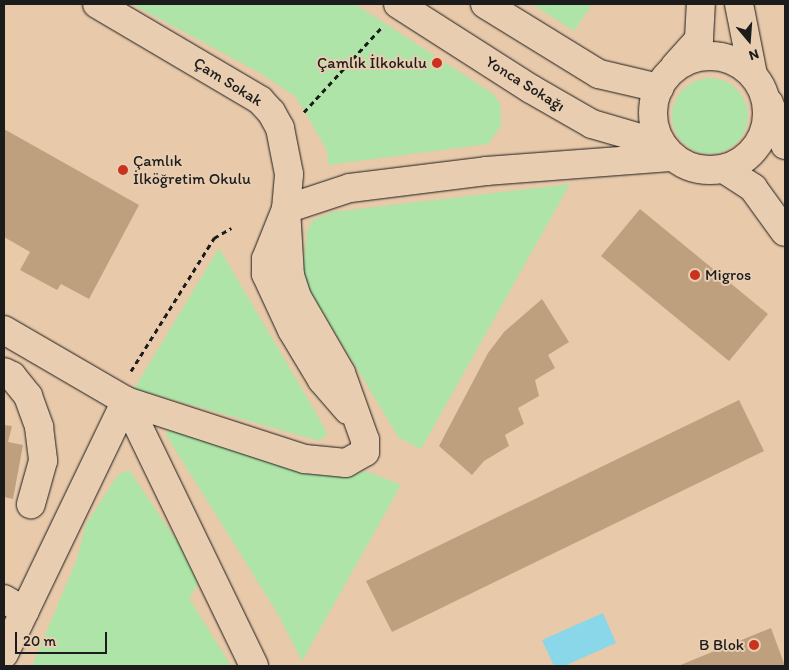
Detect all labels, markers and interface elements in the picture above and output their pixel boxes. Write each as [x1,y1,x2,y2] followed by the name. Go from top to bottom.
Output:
[724,15,774,65] north arrow
[747,45,761,64] text: N
[482,52,568,116] street label: Yonca Sokağı
[190,53,266,111] street label: Çam Sokak
[317,53,427,73] place label: Çamlık İlkokulu
[431,57,443,69] marker: Çamlık İlkokulu
[133,151,251,189] place label: Çamlık İlköğretim Okulu
[117,164,129,176] marker: Çamlık İlköğretim Okulu
[705,265,751,285] place label: Migros
[689,269,701,281] marker: Migros
[18,622,110,654] scale bar
[23,632,56,650] text: 20 m
[699,635,744,655] place label: B Blok
[748,639,760,651] marker: B Blok

